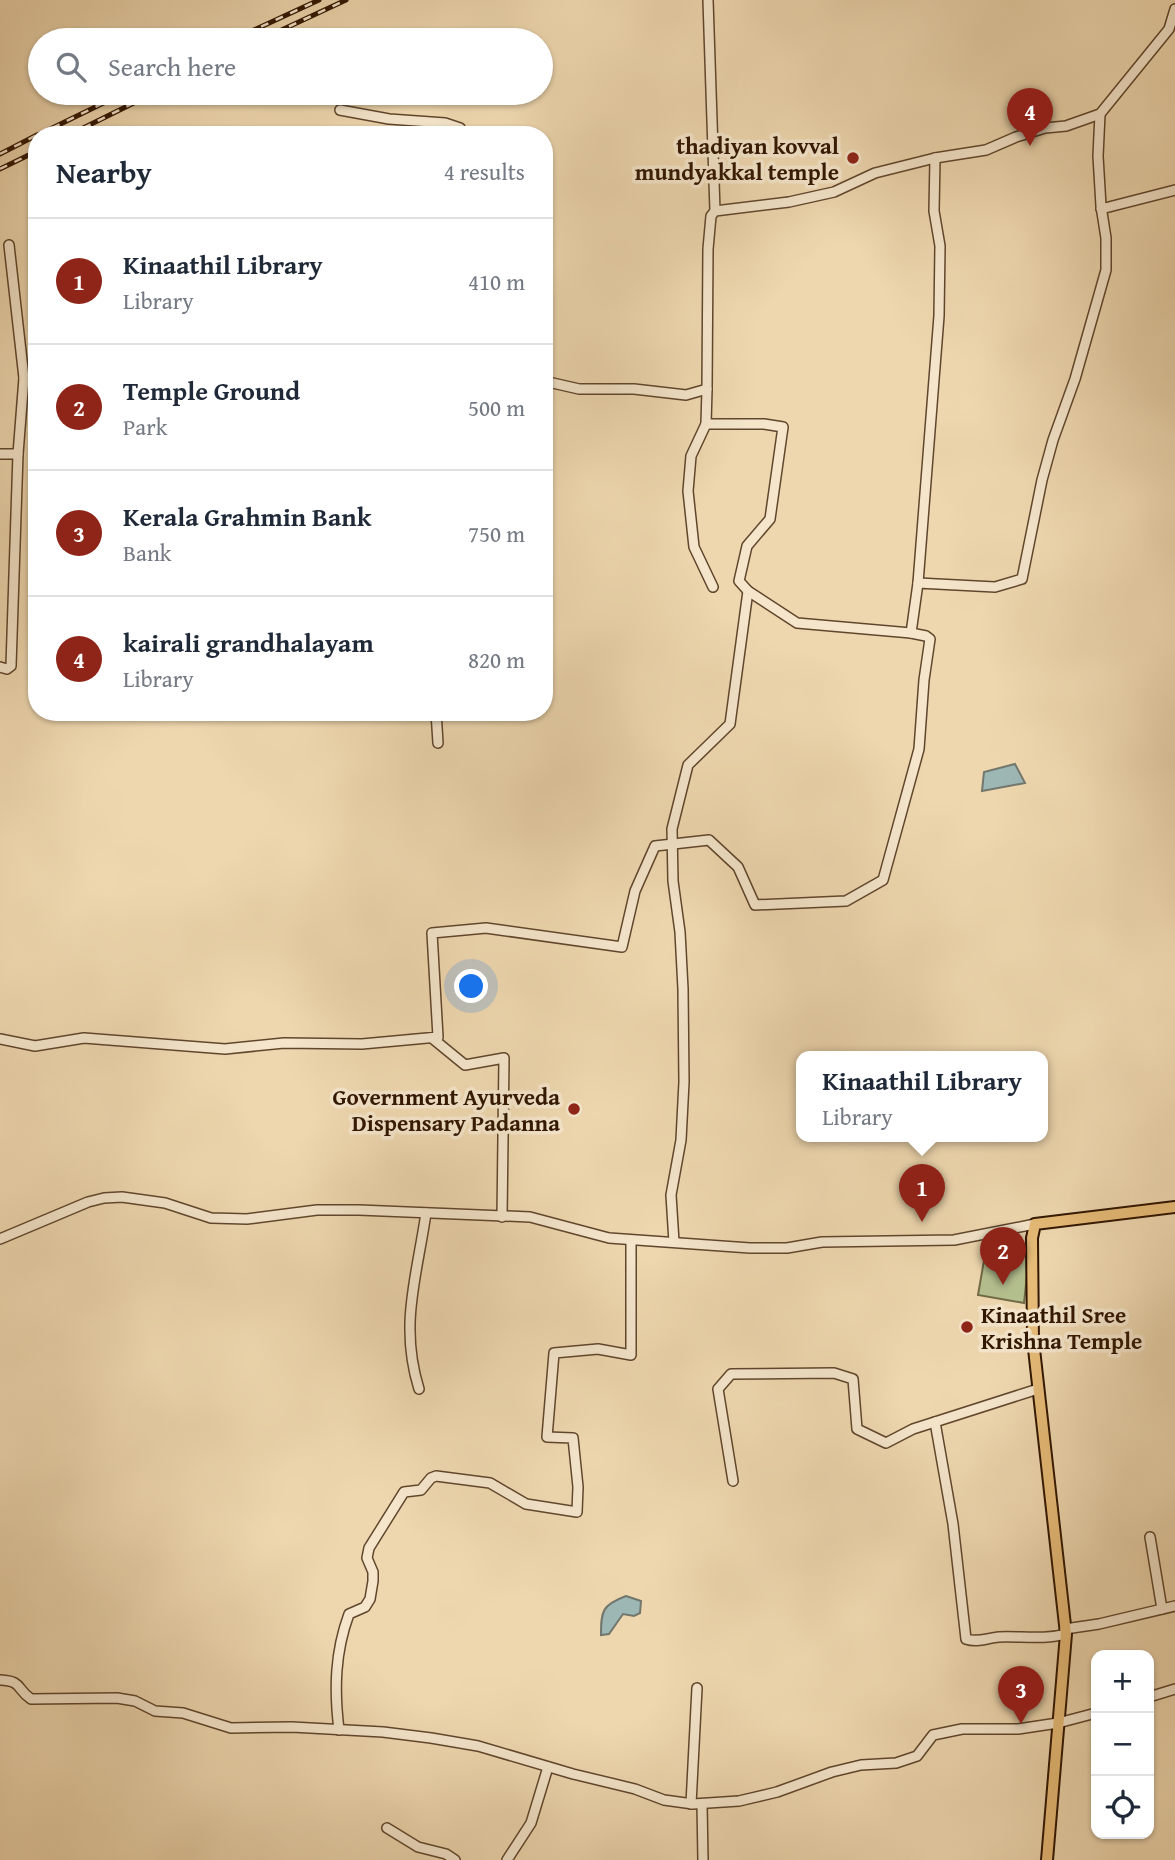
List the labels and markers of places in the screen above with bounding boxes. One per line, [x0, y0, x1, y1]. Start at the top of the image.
pin: 4 [1007, 88, 1053, 146]
place label: thadiyan kovval mundyakkal temple [635, 129, 839, 188]
marker: thadiyan kovval mundyakkal temple [845, 150, 861, 166]
place label: Government Ayurveda Dispensary Padanna [333, 1080, 560, 1139]
marker: Government Ayurveda Dispensary Padanna [566, 1101, 582, 1117]
pin: 1 [899, 1164, 945, 1222]
pin: 2 [980, 1227, 1026, 1285]
place label: Kinaathil Sree Krishna Temple [981, 1298, 1142, 1357]
marker: Kinaathil Sree Krishna Temple [959, 1319, 975, 1335]
pin: 3 [998, 1666, 1044, 1724]

